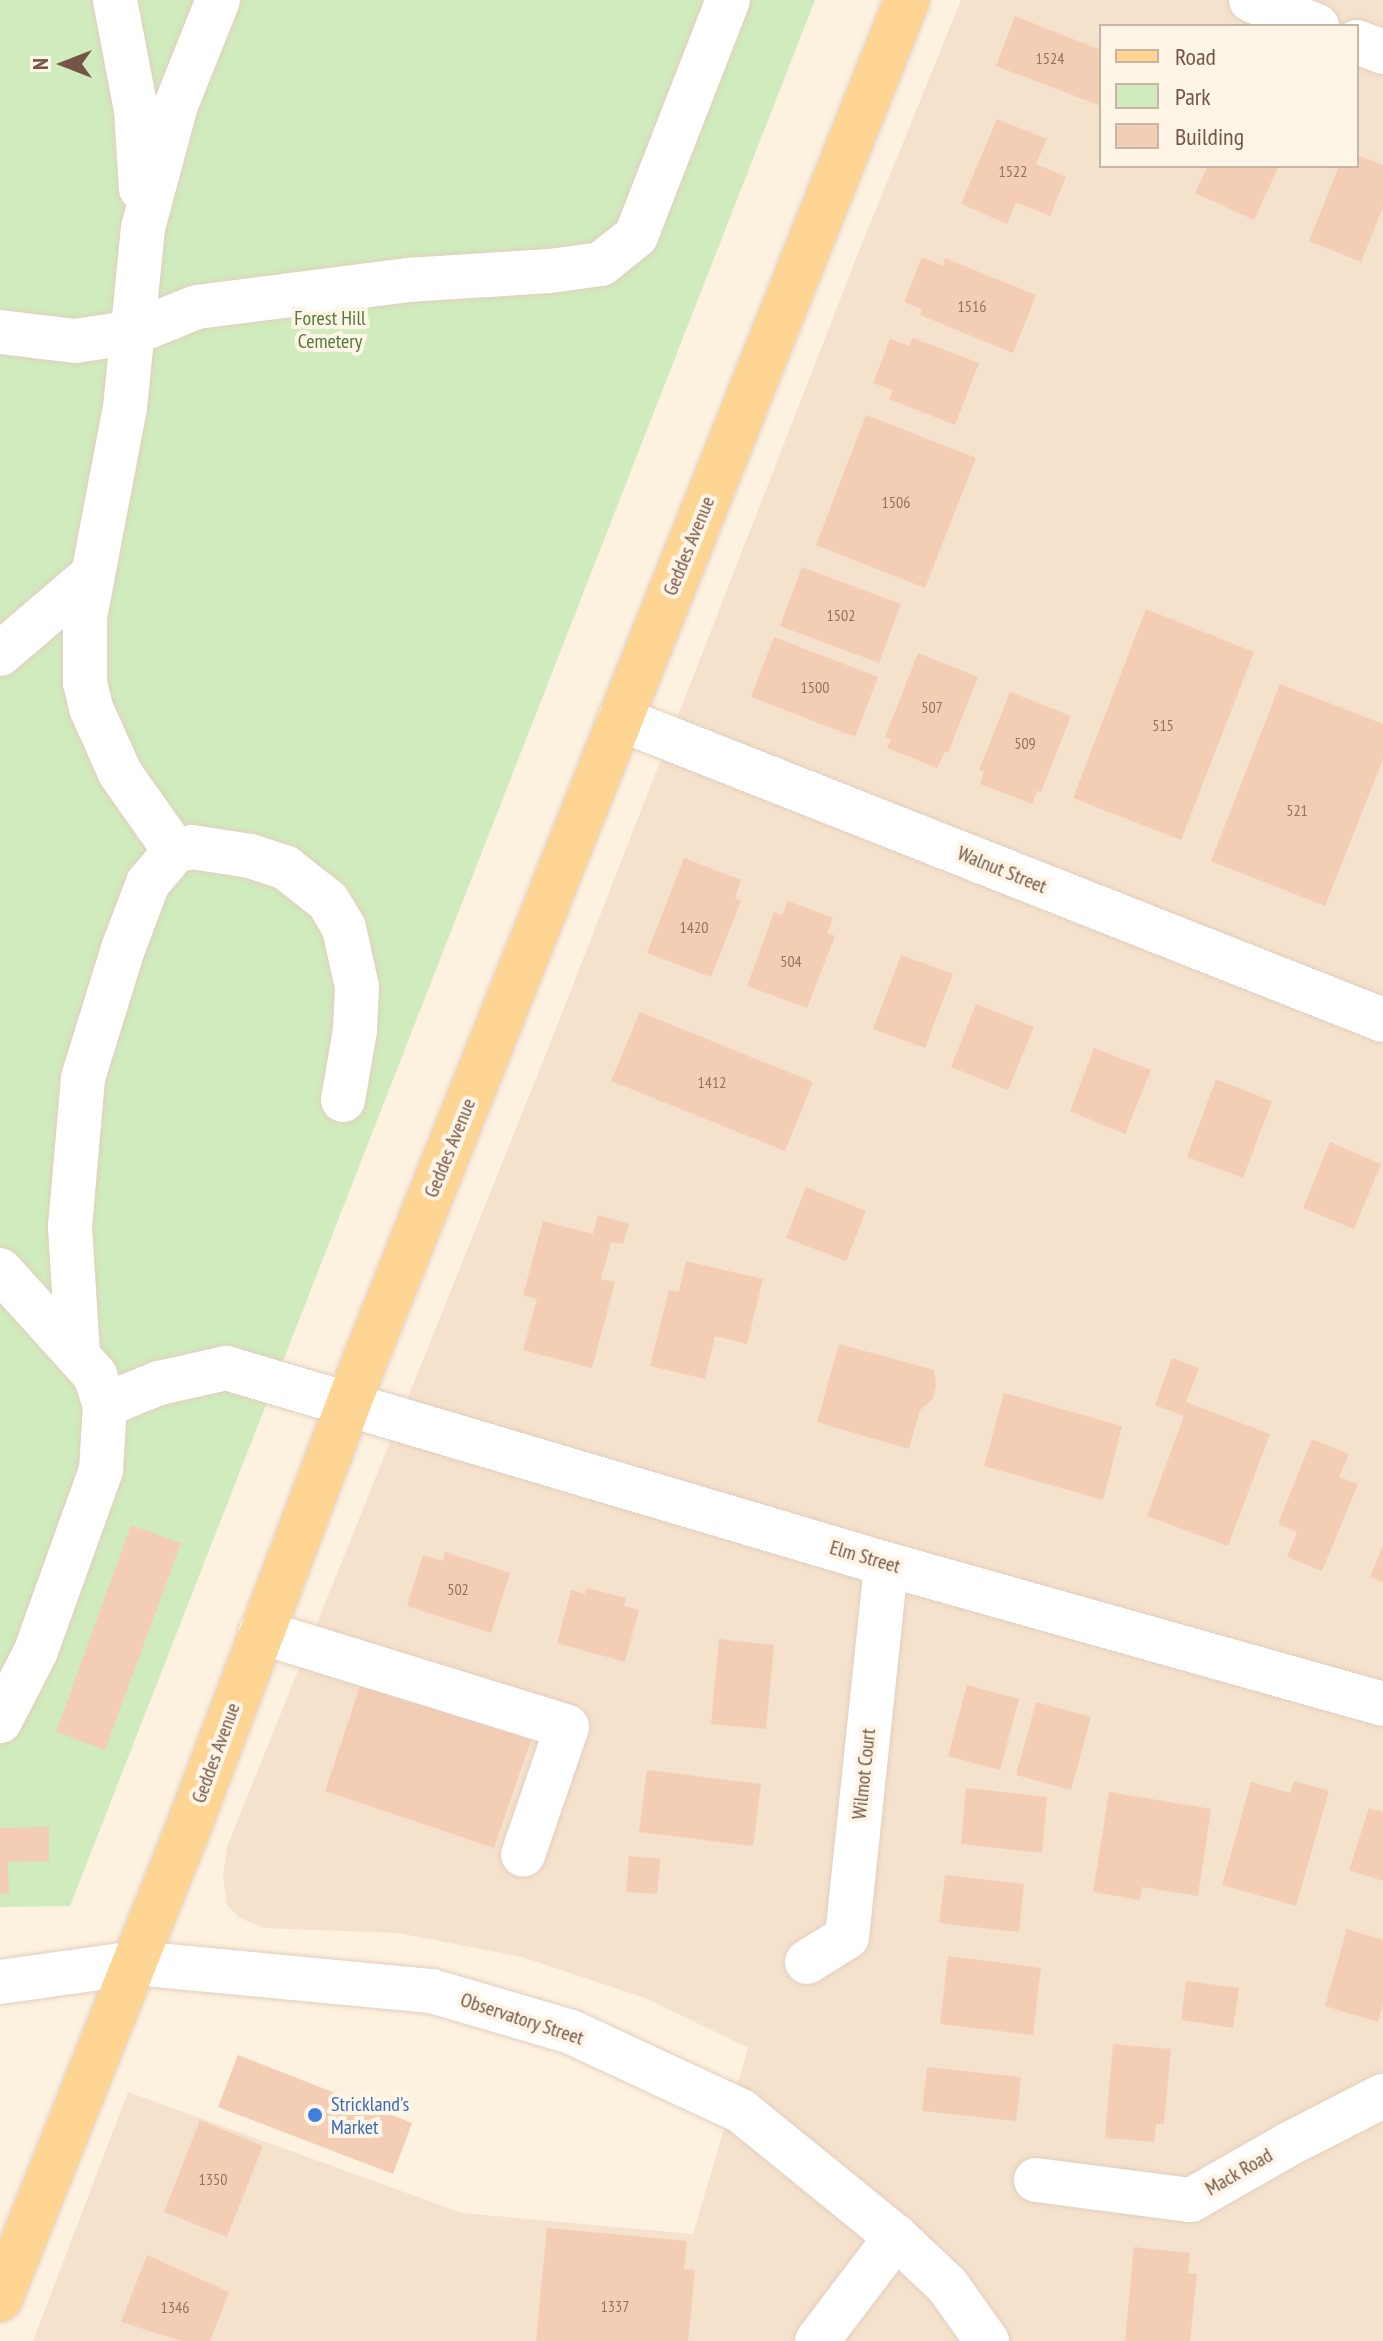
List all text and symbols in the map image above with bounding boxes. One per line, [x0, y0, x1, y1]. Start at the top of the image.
north arrow [24, 24, 104, 104]
legend [1099, 24, 1359, 168]
text: Road [1175, 41, 1216, 72]
house number: 1524 [1036, 48, 1064, 68]
text: N [26, 58, 54, 70]
text: Park [1175, 81, 1211, 112]
text: Building [1175, 121, 1244, 152]
house number: 1522 [999, 161, 1027, 181]
house number: 1516 [958, 296, 986, 316]
park label: Forest Hill Cemetery [294, 307, 366, 354]
house number: 1506 [882, 492, 910, 512]
street label: Geddes Avenue [658, 493, 720, 599]
house number: 1502 [827, 605, 855, 625]
house number: 1500 [801, 677, 829, 697]
house number: 507 [921, 697, 943, 717]
house number: 515 [1152, 715, 1174, 735]
house number: 509 [1014, 733, 1036, 753]
house number: 521 [1286, 800, 1308, 820]
street label: Walnut Street [954, 841, 1050, 899]
house number: 1420 [680, 917, 708, 937]
house number: 504 [780, 951, 802, 971]
house number: 1412 [698, 1072, 726, 1092]
street label: Geddes Avenue [419, 1095, 481, 1201]
street label: Elm Street [827, 1536, 903, 1578]
house number: 502 [447, 1579, 469, 1599]
street label: Geddes Avenue [187, 1699, 245, 1807]
street label: Wilmot Court [847, 1727, 881, 1821]
street label: Observatory Street [457, 1988, 587, 2050]
place label: Strickland's Market [331, 2092, 409, 2139]
marker: Strickland's Market [306, 2106, 324, 2124]
street label: Mack Road [1201, 2143, 1277, 2201]
house number: 1350 [199, 2169, 227, 2189]
house number: 1337 [601, 2296, 629, 2316]
house number: 1346 [161, 2297, 189, 2317]

